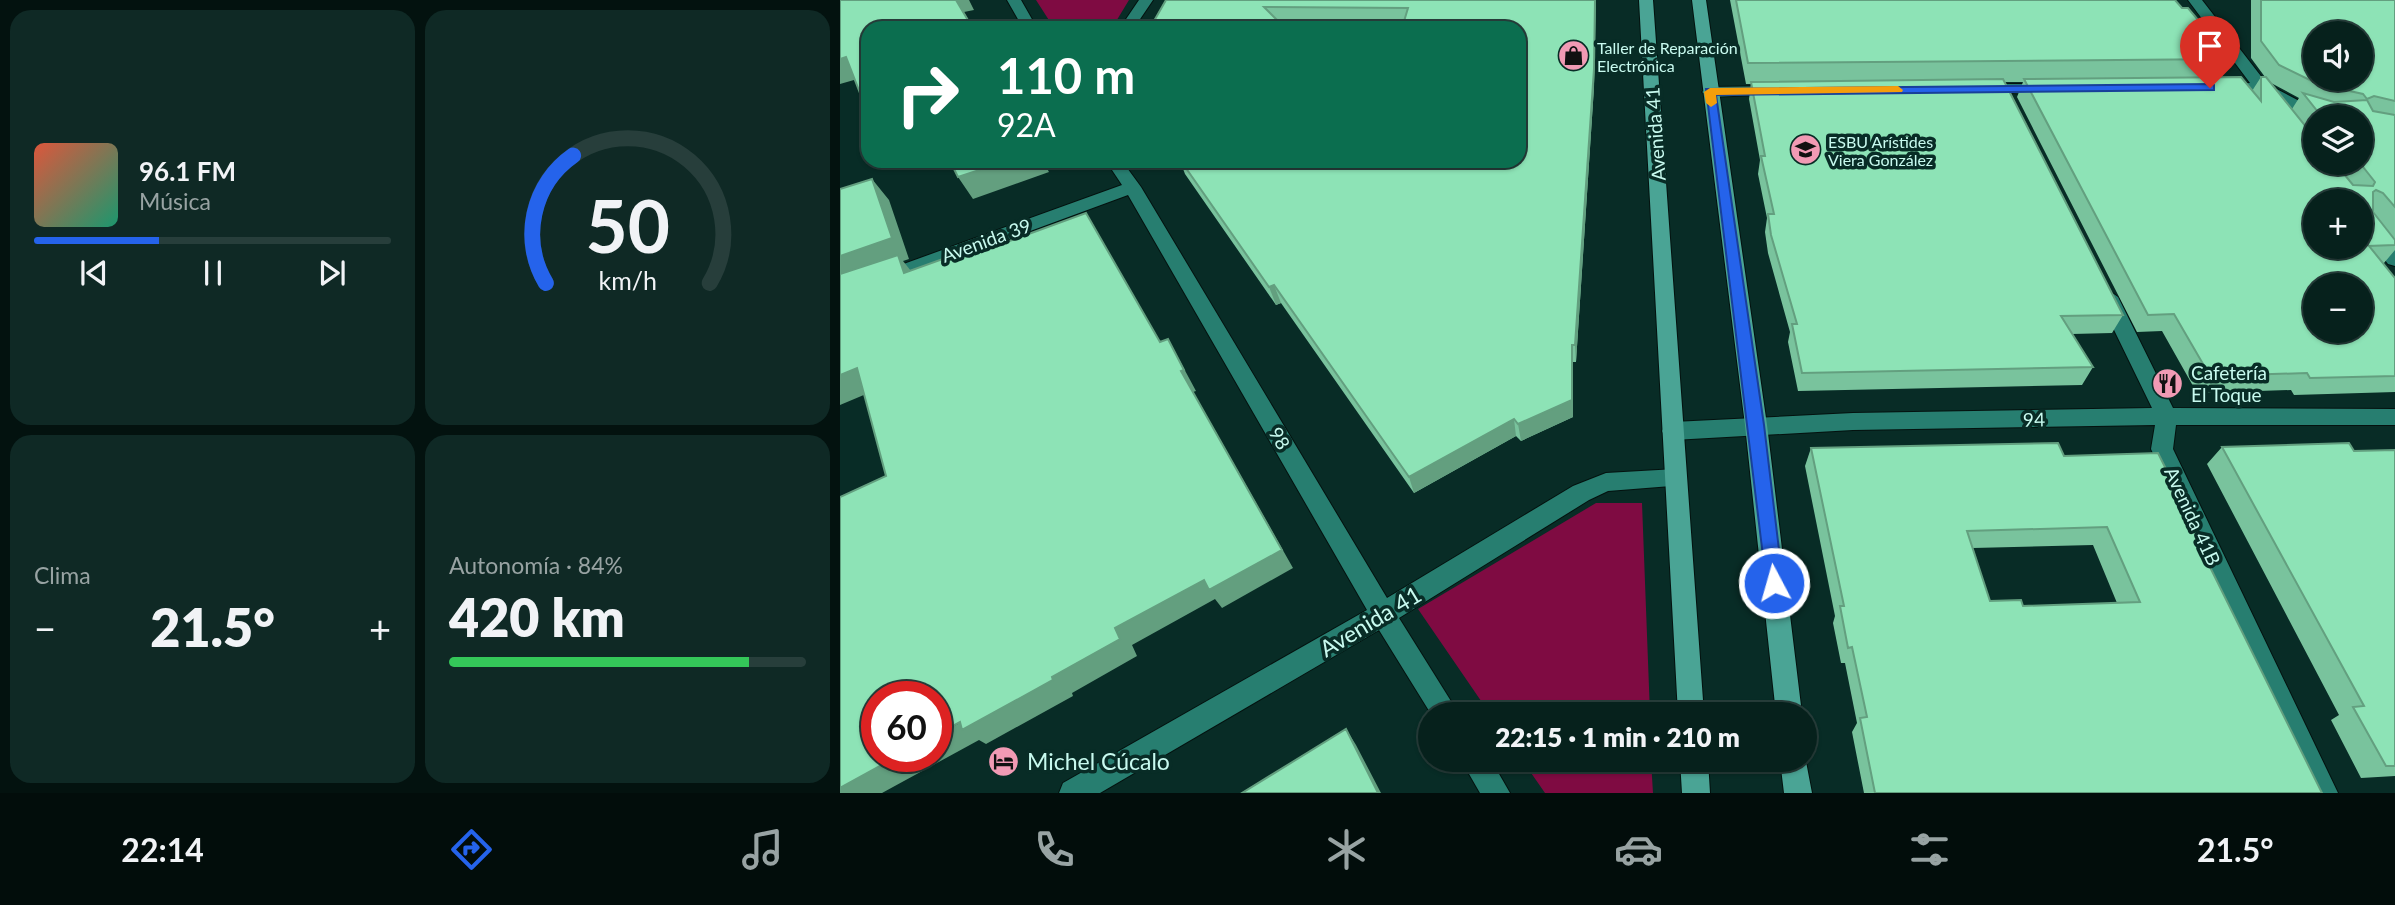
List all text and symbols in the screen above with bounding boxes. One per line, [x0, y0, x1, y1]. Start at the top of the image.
pin [2180, 16, 2240, 88]
map controls [2303, 21, 2373, 343]
button: sound [2303, 21, 2373, 91]
icon: arrive [2191, 27, 2229, 65]
place label: Taller de Reparación Electrónica [1597, 38, 1738, 75]
shop icon: Taller de Reparación Electrónica [1557, 39, 1591, 73]
text: 110 m [997, 46, 1135, 104]
icon: right [882, 49, 973, 140]
street label: Avenida 41 [1640, 86, 1670, 182]
text: 92A [997, 105, 1056, 144]
button: layers [2303, 105, 2373, 175]
place label: ESBU Arístides Viera González [1828, 132, 1933, 169]
school or university icon: ESBU Arístides Viera González [1788, 133, 1822, 167]
text: 96.1 FM [139, 155, 236, 187]
text: 50 [585, 182, 670, 270]
text: Música [139, 187, 211, 215]
button: + [2303, 189, 2373, 259]
street label: Avenida 39 [938, 213, 1034, 267]
icon: previous [75, 254, 113, 292]
icon: pause [194, 254, 232, 292]
icon: next [313, 254, 351, 292]
text: km/h [598, 265, 657, 295]
button: − [2303, 273, 2373, 343]
place label: Cafetería El Toque [2191, 361, 2267, 406]
restaurant icon: Cafetería El Toque [2151, 366, 2185, 400]
street label: 94 [2023, 407, 2045, 431]
street label: 98 [1265, 423, 1295, 453]
street label: Avenida 41B [2160, 463, 2226, 569]
position arrow [1737, 546, 1811, 620]
text: Autonomía · 84% [449, 551, 623, 579]
text: Clima [34, 561, 91, 589]
street label: Avenida 41 [1314, 580, 1426, 662]
text: 420 km [449, 586, 625, 648]
text: 21.5° [150, 596, 275, 658]
text: − [34, 605, 56, 651]
text: + [369, 605, 391, 651]
speed limit sign: 60 [861, 681, 952, 772]
text: 22:15 · 1 min · 210 m [1495, 721, 1740, 753]
hotel icon: Michel Cúcalo [987, 744, 1021, 778]
place label: Michel Cúcalo [1027, 747, 1170, 775]
icon: directions [447, 825, 496, 874]
icon: music [738, 825, 787, 874]
icon: phone [1030, 825, 1079, 874]
icon: climate [1322, 825, 1371, 874]
icon: car [1614, 825, 1663, 874]
icon: filters [1905, 825, 1954, 874]
text: 22:14 [121, 830, 204, 869]
text: 21.5° [2197, 830, 2274, 869]

